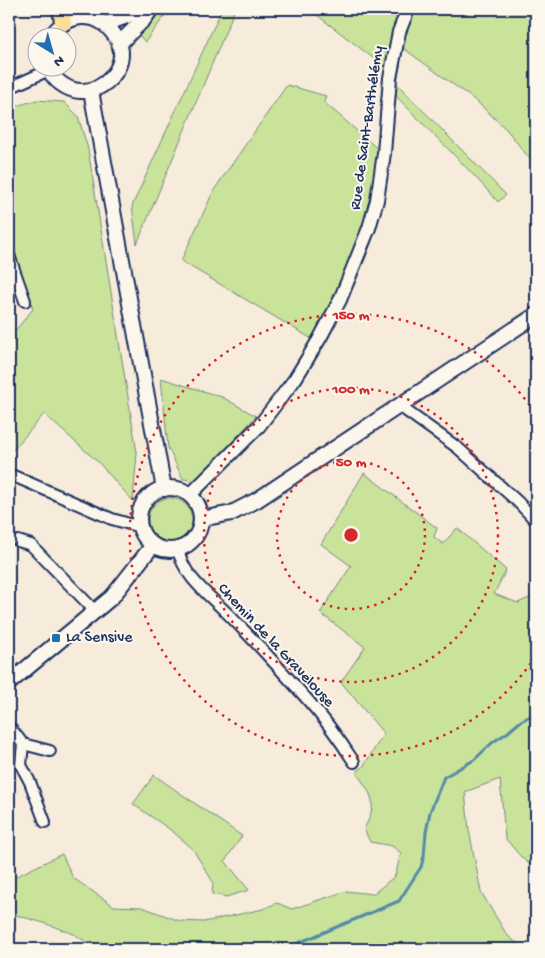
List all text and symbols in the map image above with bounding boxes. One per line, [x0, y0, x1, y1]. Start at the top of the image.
north arrow [28, 28, 78, 78]
street label: Rue de Saint-Barthélémy [347, 45, 389, 211]
text: N [50, 51, 67, 70]
text: 150 m [332, 307, 370, 325]
text: 100 m [331, 381, 370, 399]
text: 50 m [336, 454, 367, 472]
centre of rings [342, 526, 360, 544]
street label: Chemin de la Gravelouse [213, 580, 338, 713]
place label: La Sensive [66, 629, 133, 648]
marker: La Sensive [50, 632, 62, 644]

